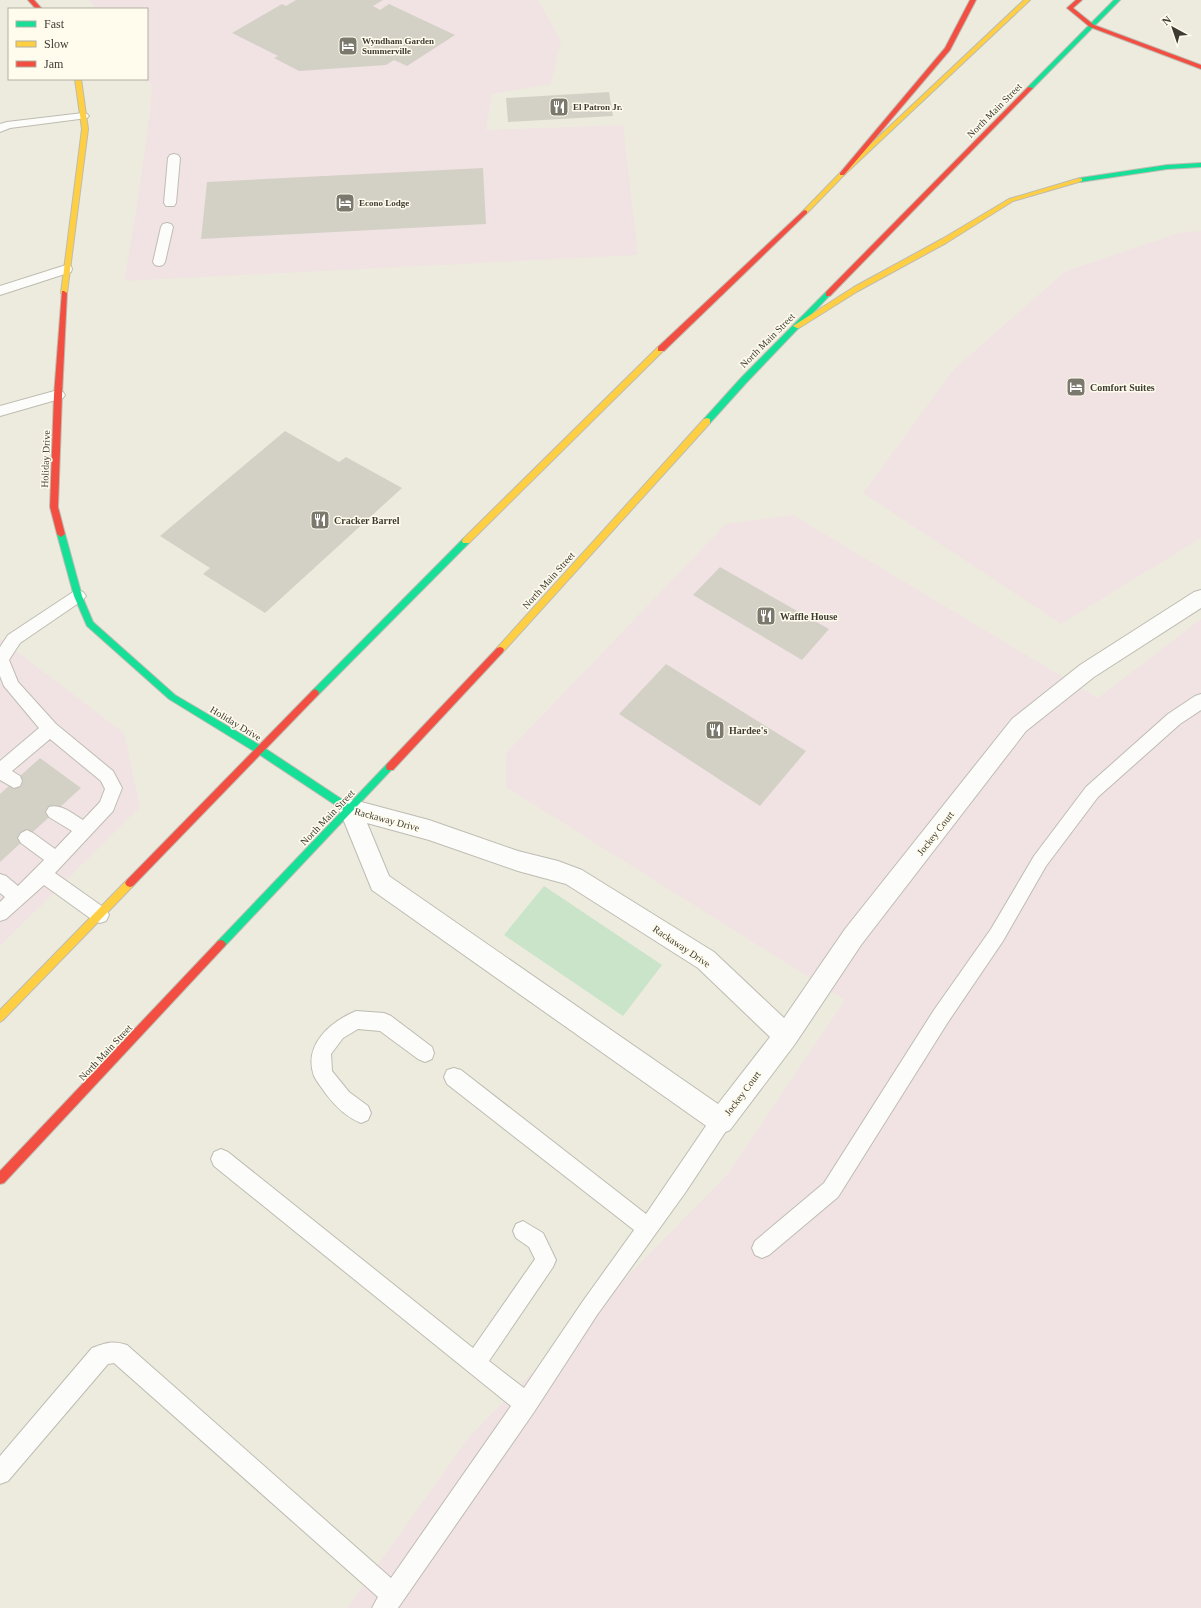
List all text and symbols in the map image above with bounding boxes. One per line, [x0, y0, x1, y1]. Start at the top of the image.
legend [8, 8, 148, 80]
north arrow [1153, 8, 1193, 48]
text: N [1160, 13, 1174, 27]
text: Fast [44, 17, 65, 31]
hotel icon: Wyndham Garden Summerville [337, 35, 359, 57]
place label: Wyndham Garden Summerville [362, 36, 434, 56]
text: Slow [44, 37, 69, 51]
text: Jam [44, 57, 64, 71]
street label: North Main Street [965, 81, 1024, 140]
restaurant icon: El Patron Jr. [548, 96, 570, 118]
place label: El Patron Jr. [573, 102, 622, 112]
hotel icon: Econo Lodge [334, 192, 356, 214]
place label: Econo Lodge [359, 198, 409, 208]
street label: North Main Street [738, 311, 797, 370]
hotel icon: Comfort Suites [1065, 376, 1087, 398]
place label: Comfort Suites [1090, 382, 1155, 393]
street label: Holiday Drive [39, 430, 52, 488]
restaurant icon: Cracker Barrel [309, 509, 331, 531]
place label: Cracker Barrel [334, 515, 400, 526]
street label: North Main Street [520, 549, 577, 611]
restaurant icon: Waffle House [755, 605, 777, 627]
place label: Waffle House [780, 611, 838, 622]
street label: Holiday Drive [208, 704, 264, 743]
restaurant icon: Hardee's [704, 719, 726, 741]
place label: Hardee's [729, 725, 767, 736]
street label: North Main Street [298, 787, 357, 847]
street label: Rackaway Drive [353, 806, 421, 834]
street label: Jockey Court [915, 809, 956, 858]
street label: Rackaway Drive [651, 923, 713, 970]
street label: North Main Street [77, 1022, 134, 1083]
street label: Jockey Court [722, 1069, 763, 1118]

